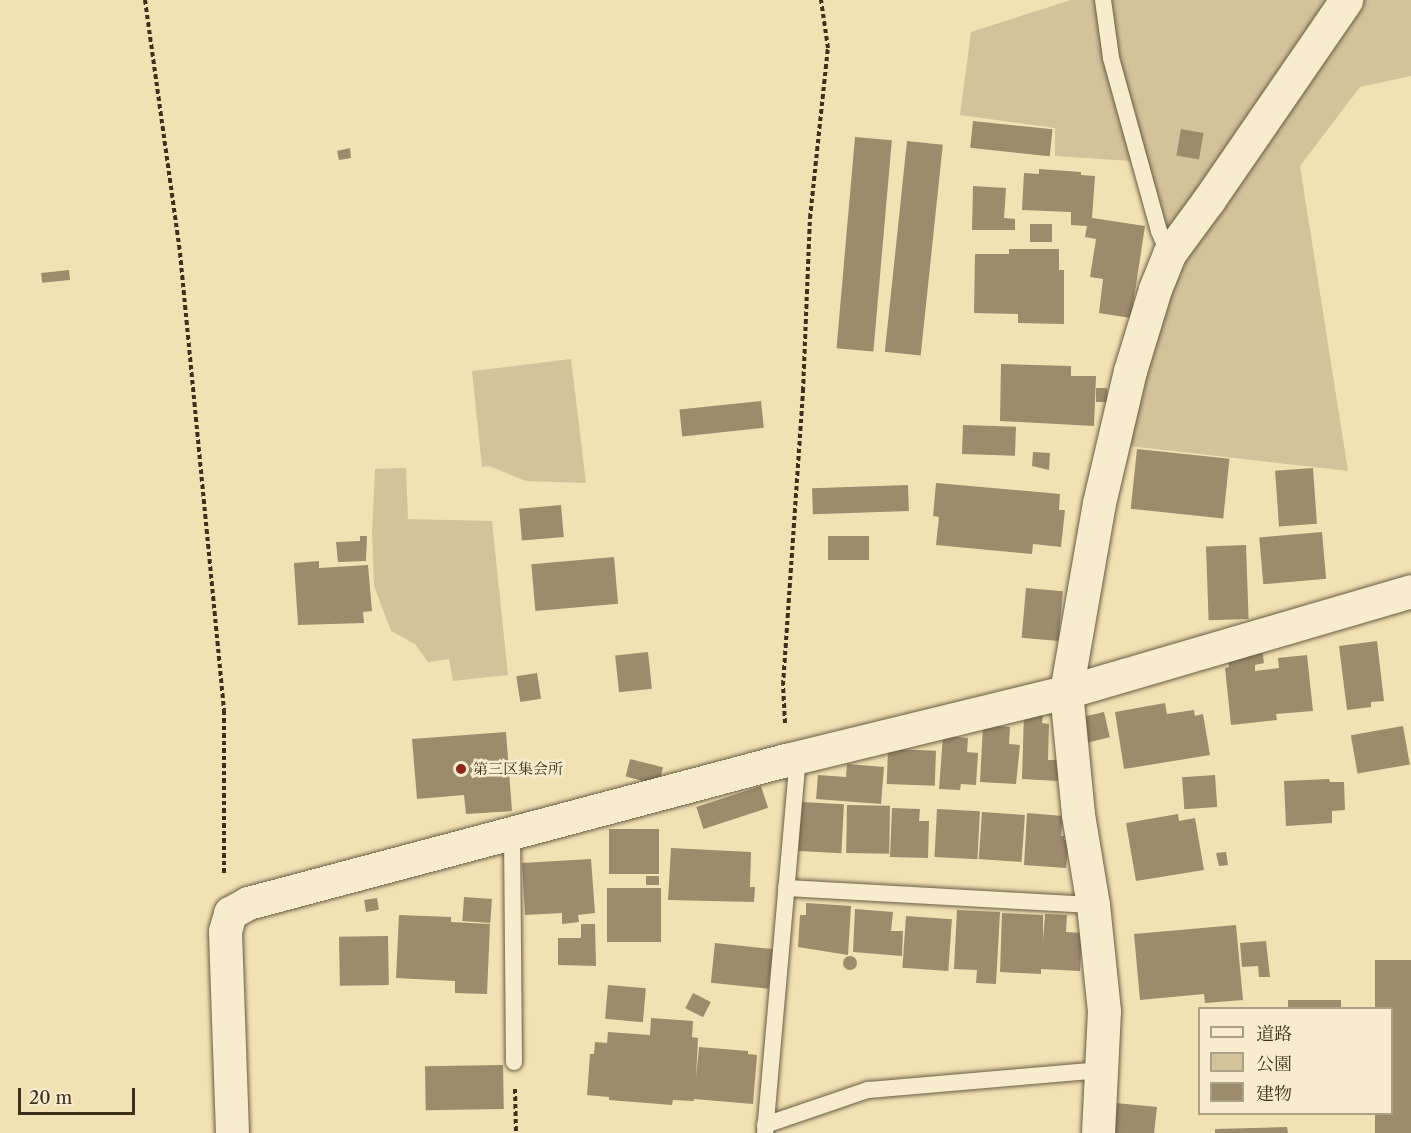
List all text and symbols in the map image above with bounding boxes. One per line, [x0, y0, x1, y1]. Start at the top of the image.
place label: 第三区集会所 [473, 760, 563, 778]
marker: 第三区集会所 [454, 762, 468, 776]
legend [1198, 1007, 1393, 1115]
text: 道路 [1256, 1023, 1292, 1045]
text: 公園 [1256, 1053, 1292, 1075]
scale bar [21, 1076, 138, 1114]
text: 建物 [1256, 1083, 1292, 1105]
text: 20 m [29, 1087, 72, 1109]

